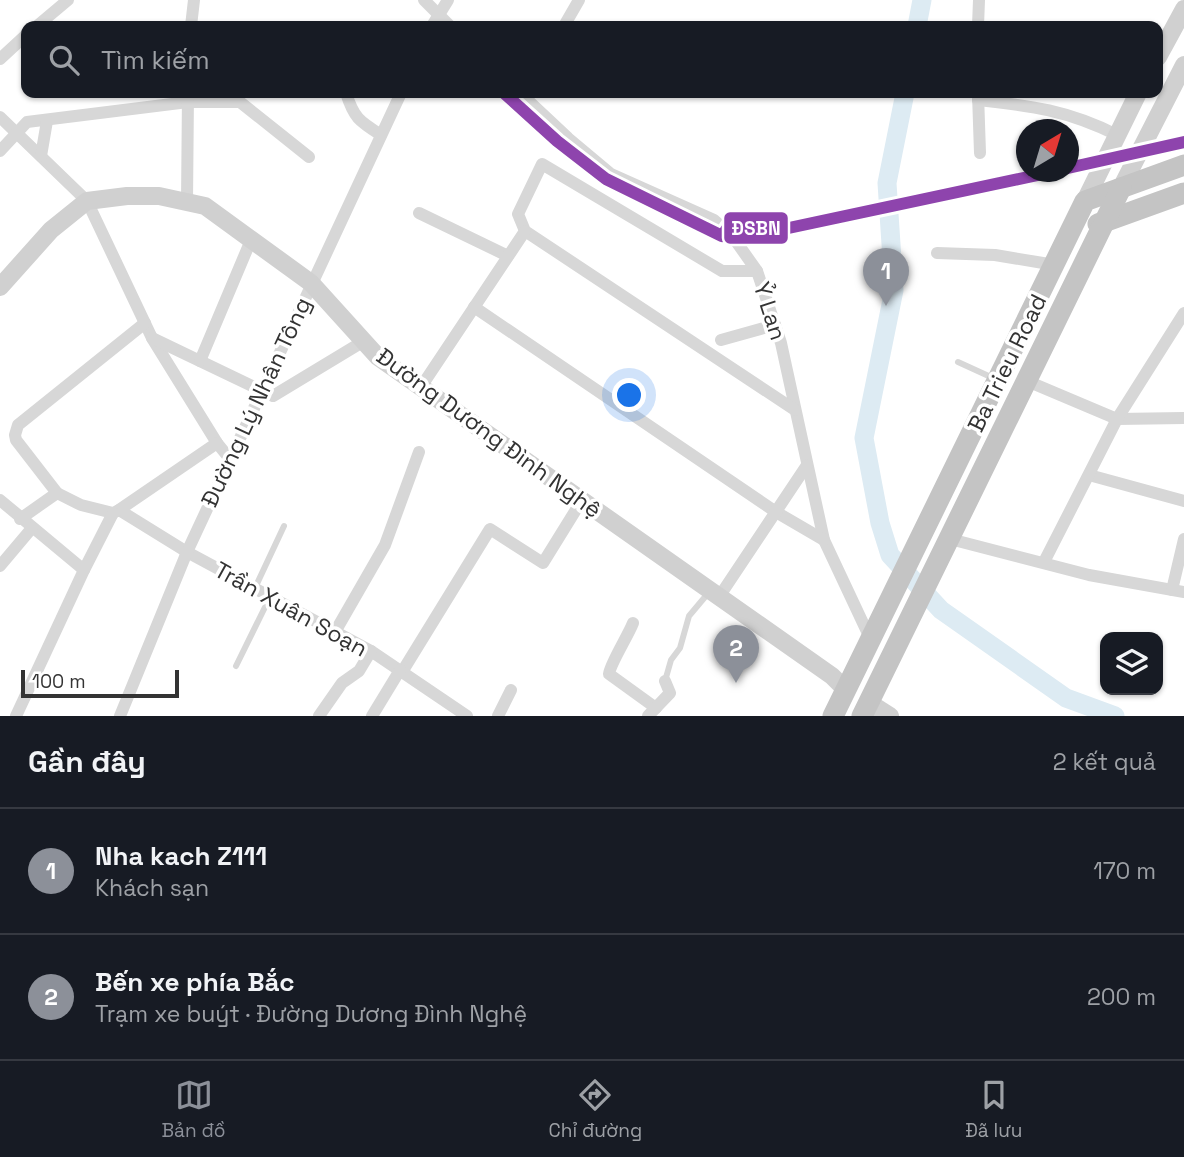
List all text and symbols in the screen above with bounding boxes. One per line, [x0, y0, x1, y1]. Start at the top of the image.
search box [21, 21, 1163, 98]
icon: search [45, 41, 83, 79]
text: Tìm kiếm [101, 43, 210, 77]
north arrow [1016, 119, 1079, 182]
line badge: ĐSBN [723, 211, 789, 245]
text: ĐSBN [731, 216, 781, 241]
pin: 1 [863, 248, 909, 306]
street label: Ỷ Lan [747, 278, 793, 344]
street label: Ba Trieu Road [961, 289, 1053, 437]
street label: Đường Lý Nhân Tông [194, 292, 318, 512]
street label: Đường Dương Đình Nghệ [371, 341, 607, 525]
your location [612, 378, 646, 412]
street label: Trần Xuân Soạn [209, 555, 373, 663]
pin: 2 [713, 625, 759, 683]
map controls [1100, 632, 1163, 695]
button: layers [1100, 632, 1163, 695]
scale bar [21, 667, 178, 699]
text: 100 m [32, 669, 86, 694]
text: Gần đây [28, 742, 146, 781]
text: 2 kết quả [1053, 747, 1156, 777]
text: Nha kach Z111 [95, 839, 267, 873]
text: 1 [46, 856, 56, 886]
text: 170 m [1093, 856, 1156, 886]
text: Khách sạn [95, 873, 209, 903]
text: Bến xe phía Bắc [95, 965, 294, 999]
text: 2 [44, 982, 58, 1012]
text: 200 m [1087, 982, 1156, 1012]
text: Trạm xe buýt · Đường Dương Đình Nghệ [95, 999, 527, 1029]
tab: Bản đồ [162, 1076, 226, 1143]
tab: Chỉ đường [549, 1076, 642, 1143]
tab: Đã lưu [965, 1076, 1022, 1143]

